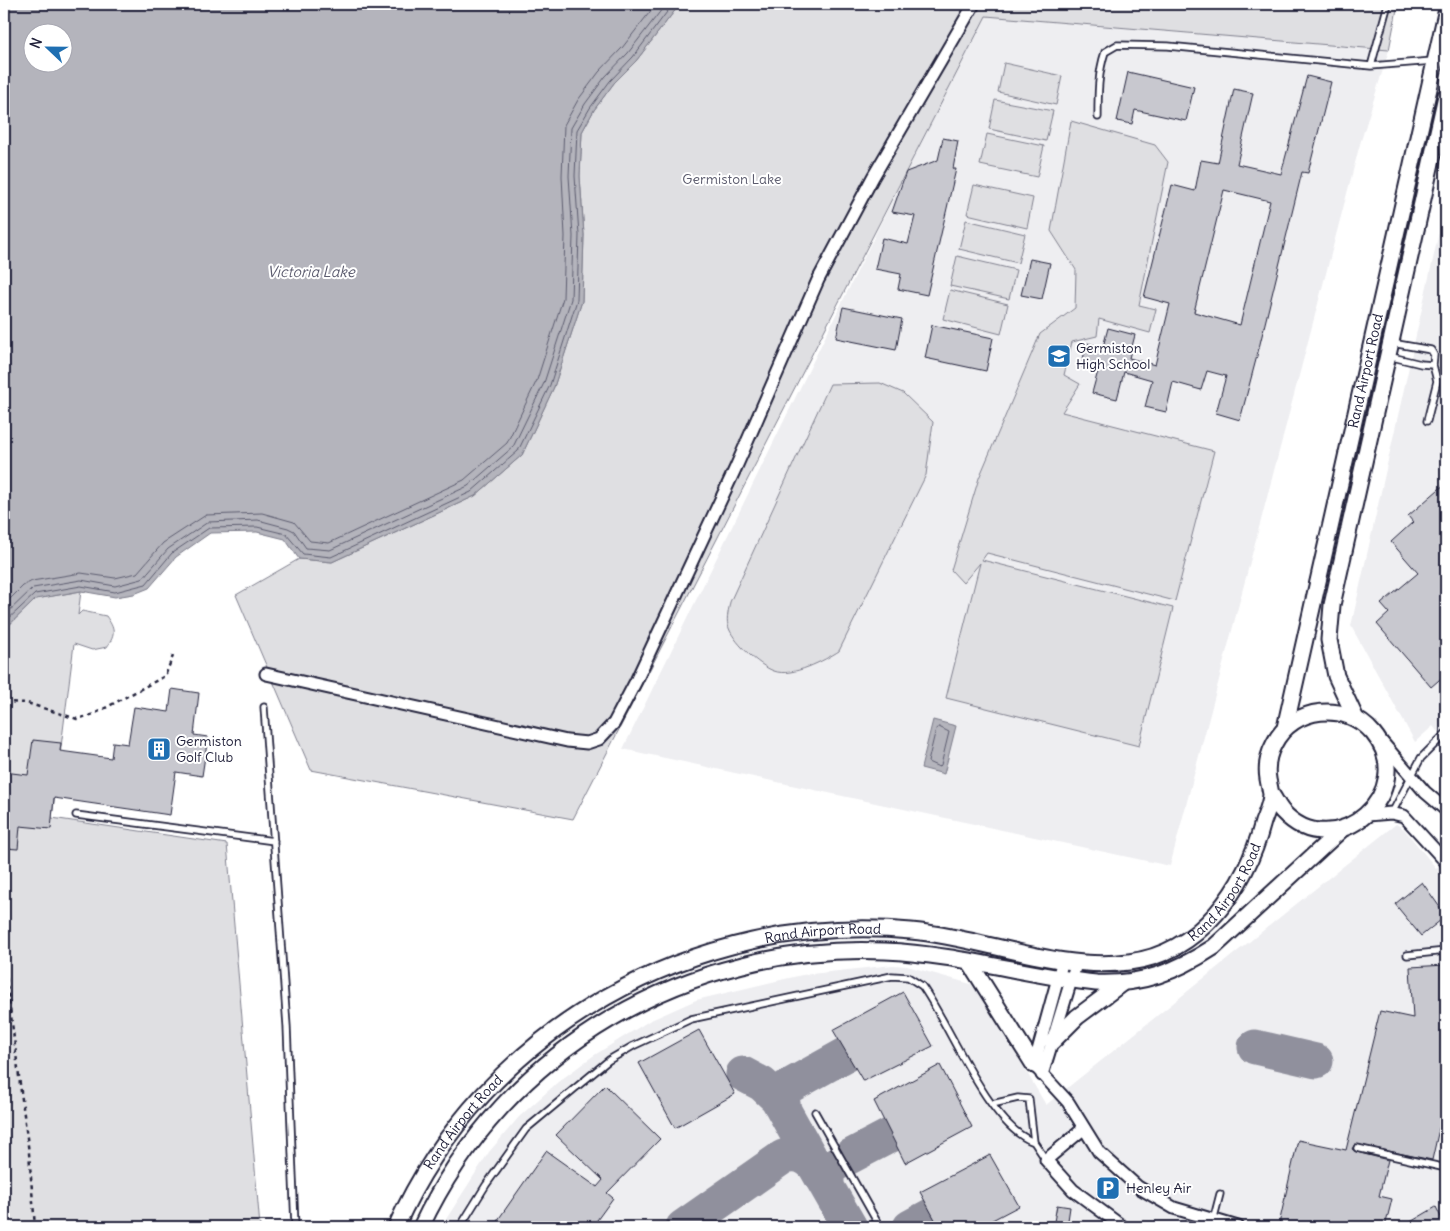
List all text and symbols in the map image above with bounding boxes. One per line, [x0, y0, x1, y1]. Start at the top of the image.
north arrow [22, 22, 72, 72]
text: N [26, 35, 46, 51]
park label: Germiston Lake [682, 170, 782, 188]
water label: Victoria Lake [267, 262, 356, 281]
street label: Rand Airport Road [1344, 312, 1387, 430]
place label: Germiston High School [1076, 339, 1150, 373]
school or university icon: Germiston High School [1046, 343, 1072, 369]
place label: Germiston Golf Club [176, 732, 242, 766]
building icon: Germiston Golf Club [146, 736, 172, 762]
street label: Rand Airport Road [1184, 841, 1265, 945]
street label: Rand Airport Road [763, 920, 881, 947]
street label: Rand Airport Road [420, 1071, 506, 1173]
parking icon: Henley Air [1095, 1175, 1121, 1201]
place label: Henley Air [1126, 1179, 1192, 1197]

